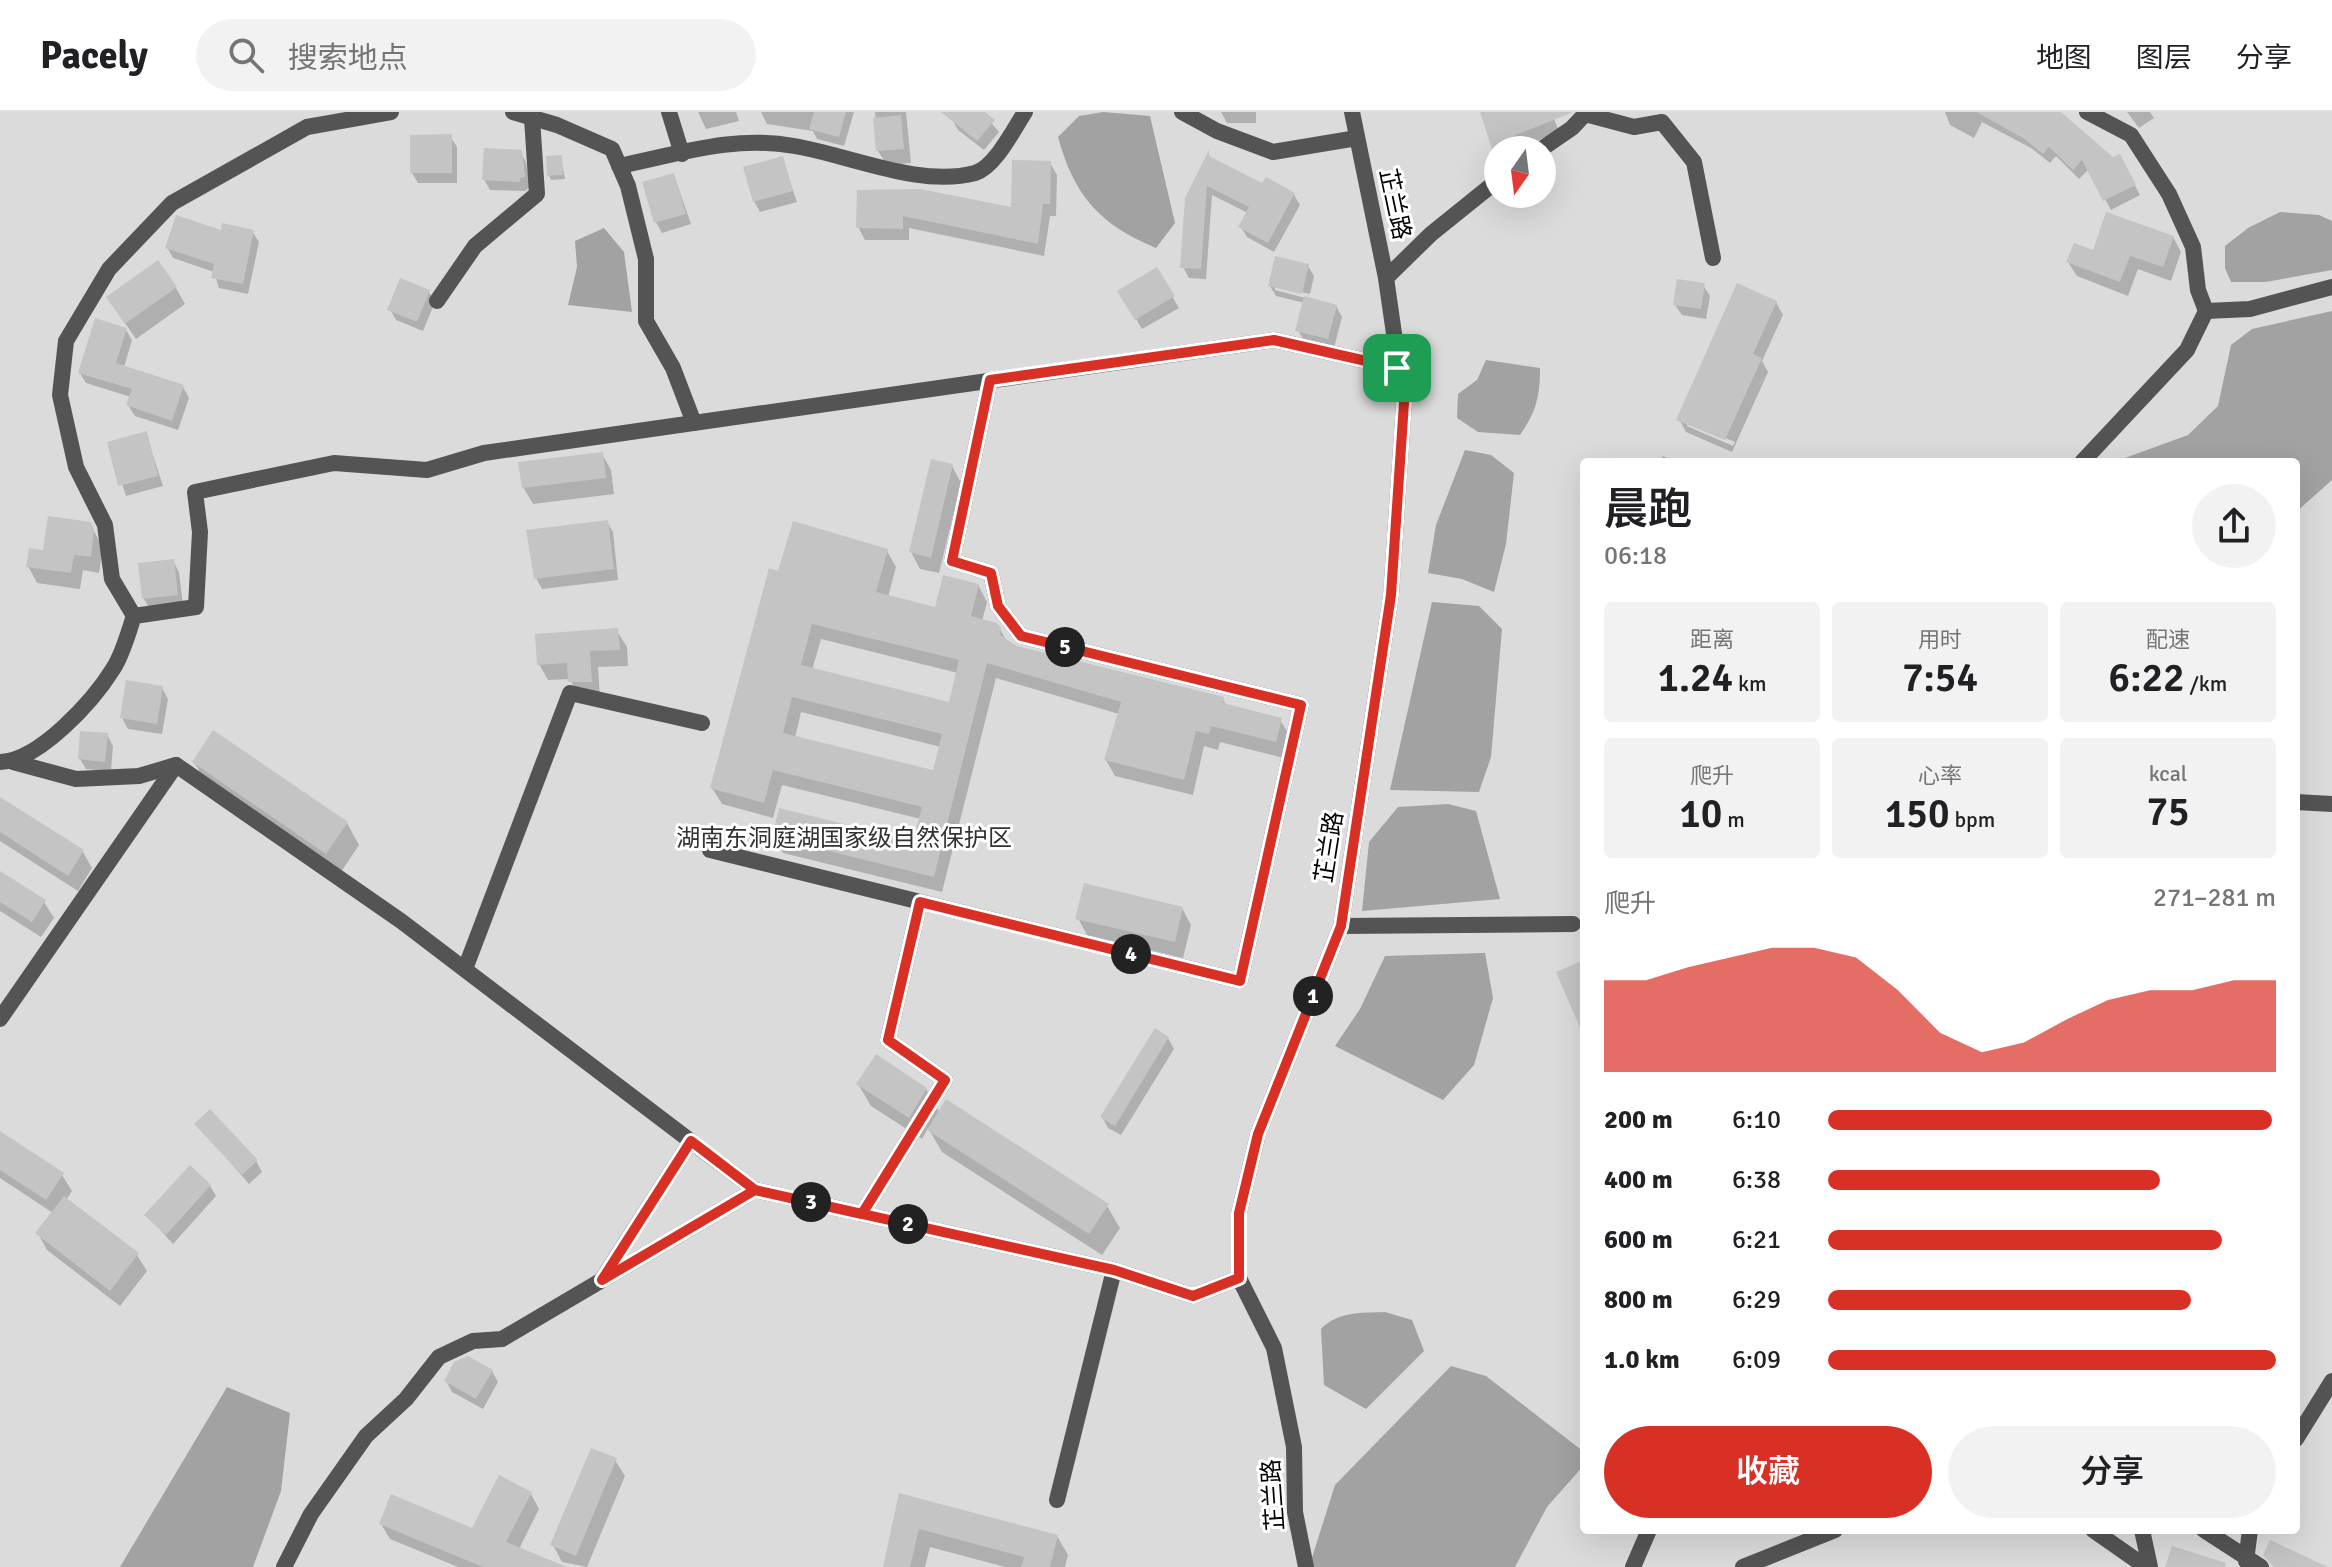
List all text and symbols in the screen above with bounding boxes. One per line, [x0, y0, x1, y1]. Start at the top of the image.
search box [196, 19, 756, 91]
text: Pacely [40, 32, 148, 79]
icon: search [224, 33, 268, 77]
text: 搜索地点 [288, 40, 408, 77]
text: 地图 [2036, 41, 2092, 75]
text: 图层 [2136, 41, 2192, 75]
text: 分享 [2236, 41, 2292, 75]
north arrow [1484, 136, 1556, 208]
map controls [1484, 136, 1556, 208]
street label: 芷兰路 [1373, 166, 1417, 242]
pin [1363, 334, 1431, 402]
icon: arrive [1375, 346, 1419, 390]
text: 晨跑 [1604, 483, 1692, 537]
button: share [2192, 484, 2276, 568]
text: 06:18 [1604, 540, 1667, 572]
text: 距离 [1690, 626, 1734, 653]
text: 用时 [1918, 626, 1962, 653]
text: 配速 [2146, 626, 2190, 653]
pin: 5 [1045, 627, 1085, 667]
text: 5 [1059, 633, 1071, 660]
text: 1.24 [1657, 653, 1733, 703]
text: 7:54 [1902, 653, 1978, 703]
text: 6:22 [2109, 653, 2185, 703]
text: km [1733, 670, 1767, 697]
text: /km [2185, 670, 2227, 697]
text: kcal [2149, 760, 2187, 787]
text: 爬升 [1690, 762, 1734, 789]
text: 心率 [1918, 762, 1962, 789]
text: 75 [2146, 787, 2190, 837]
text: 10 [1679, 789, 1722, 839]
text: 150 [1885, 789, 1950, 839]
text: m [1722, 806, 1745, 833]
text: bpm [1950, 806, 1995, 833]
street label: 芷兰路 [1309, 809, 1349, 885]
park label: 湖南东洞庭湖国家级自然保护区 [676, 823, 1012, 853]
text: 271–281 m [2153, 882, 2276, 914]
text: 爬升 [1604, 888, 1656, 920]
pin: 4 [1111, 934, 1151, 974]
text: 4 [1125, 940, 1137, 967]
pin: 1 [1293, 976, 1333, 1016]
text: 1 [1307, 982, 1319, 1009]
text: 200 m [1604, 1104, 1673, 1136]
text: 6:10 [1732, 1104, 1781, 1136]
text: 400 m [1604, 1164, 1673, 1196]
text: 6:38 [1732, 1164, 1781, 1196]
pin: 3 [791, 1182, 831, 1222]
text: 3 [805, 1188, 817, 1215]
pin: 2 [888, 1204, 928, 1244]
text: 2 [902, 1210, 914, 1237]
text: 600 m [1604, 1224, 1673, 1256]
text: 6:21 [1732, 1224, 1781, 1256]
text: 800 m [1604, 1284, 1673, 1316]
text: 6:29 [1732, 1284, 1781, 1316]
text: 1.0 km [1604, 1344, 1680, 1376]
text: 6:09 [1732, 1344, 1781, 1376]
button: 收藏 [1604, 1426, 1932, 1518]
button: 分享 [1948, 1426, 2276, 1518]
street label: 芷兰路 [1256, 1458, 1290, 1532]

